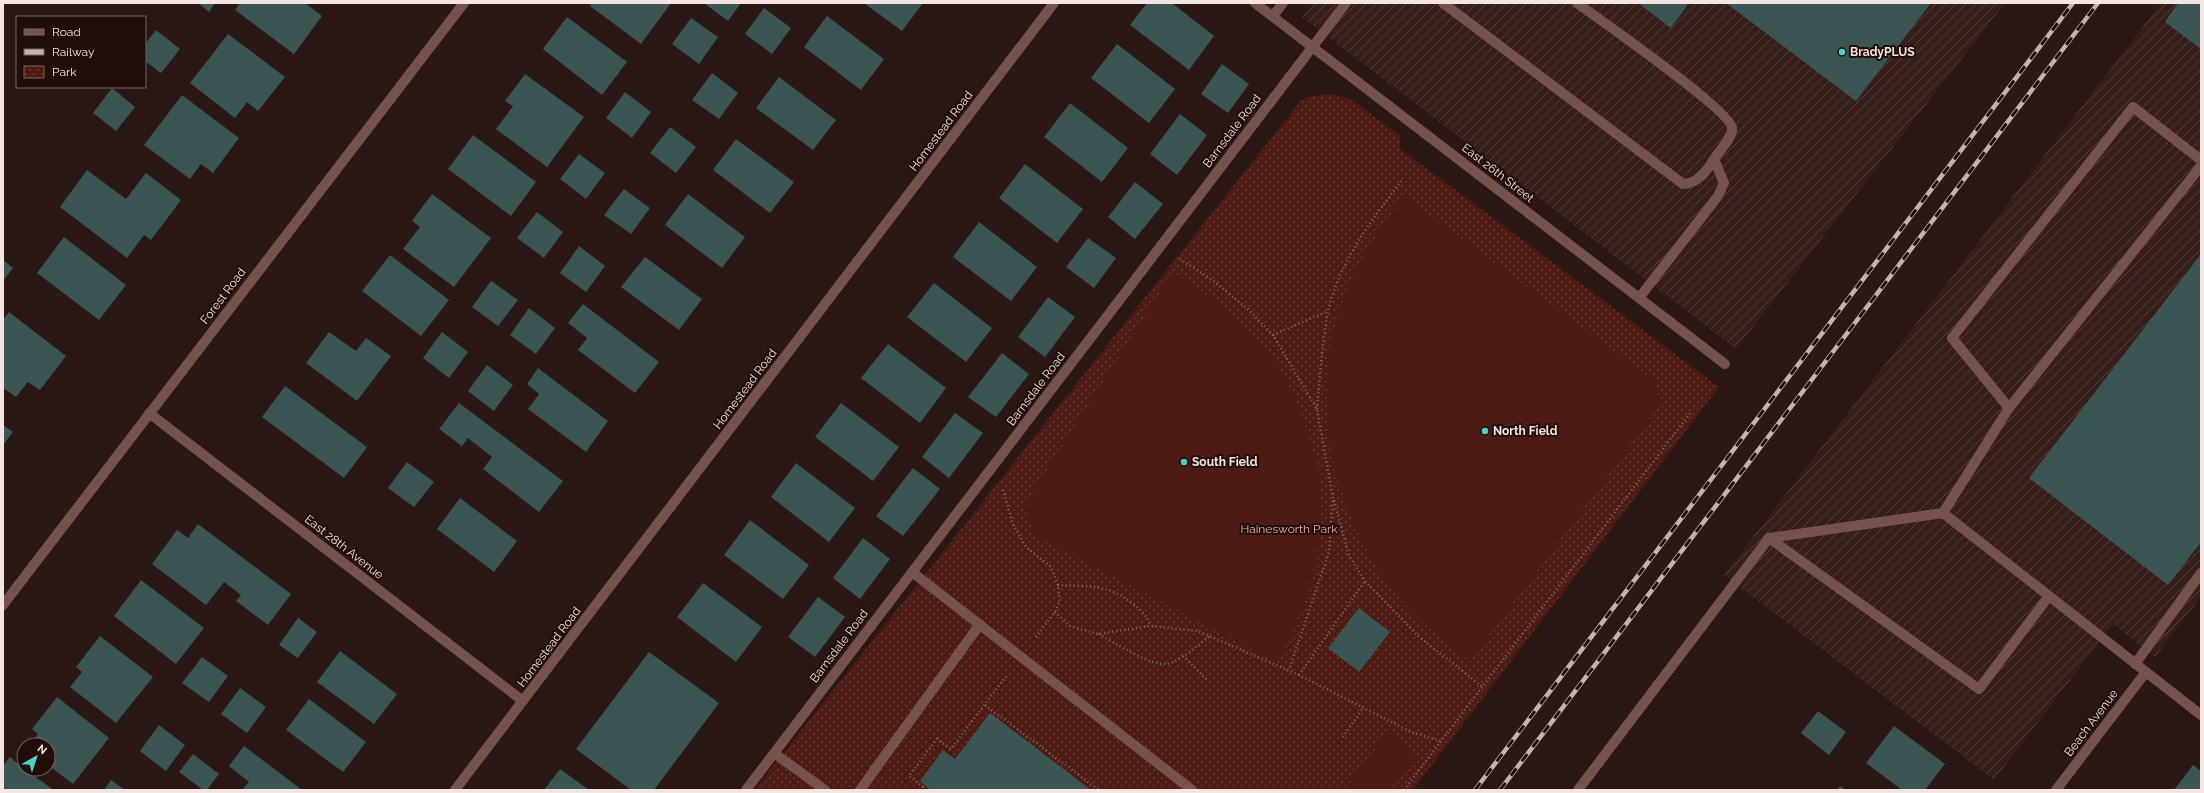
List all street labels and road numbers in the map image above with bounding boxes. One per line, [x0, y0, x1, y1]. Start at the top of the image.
street label: Homestead Road [906, 88, 976, 174]
street label: Barnsdale Road [1200, 92, 1264, 170]
street label: East 26th Street [1459, 141, 1537, 205]
street label: Forest Road [197, 265, 249, 327]
street label: Homestead Road [710, 346, 780, 432]
street label: Barnsdale Road [1004, 350, 1068, 428]
street label: East 28th Avenue [302, 512, 386, 582]
street label: Homestead Road [514, 604, 584, 690]
street label: Barnsdale Road [807, 607, 871, 685]
street label: Beach Avenue [2061, 687, 2121, 759]

